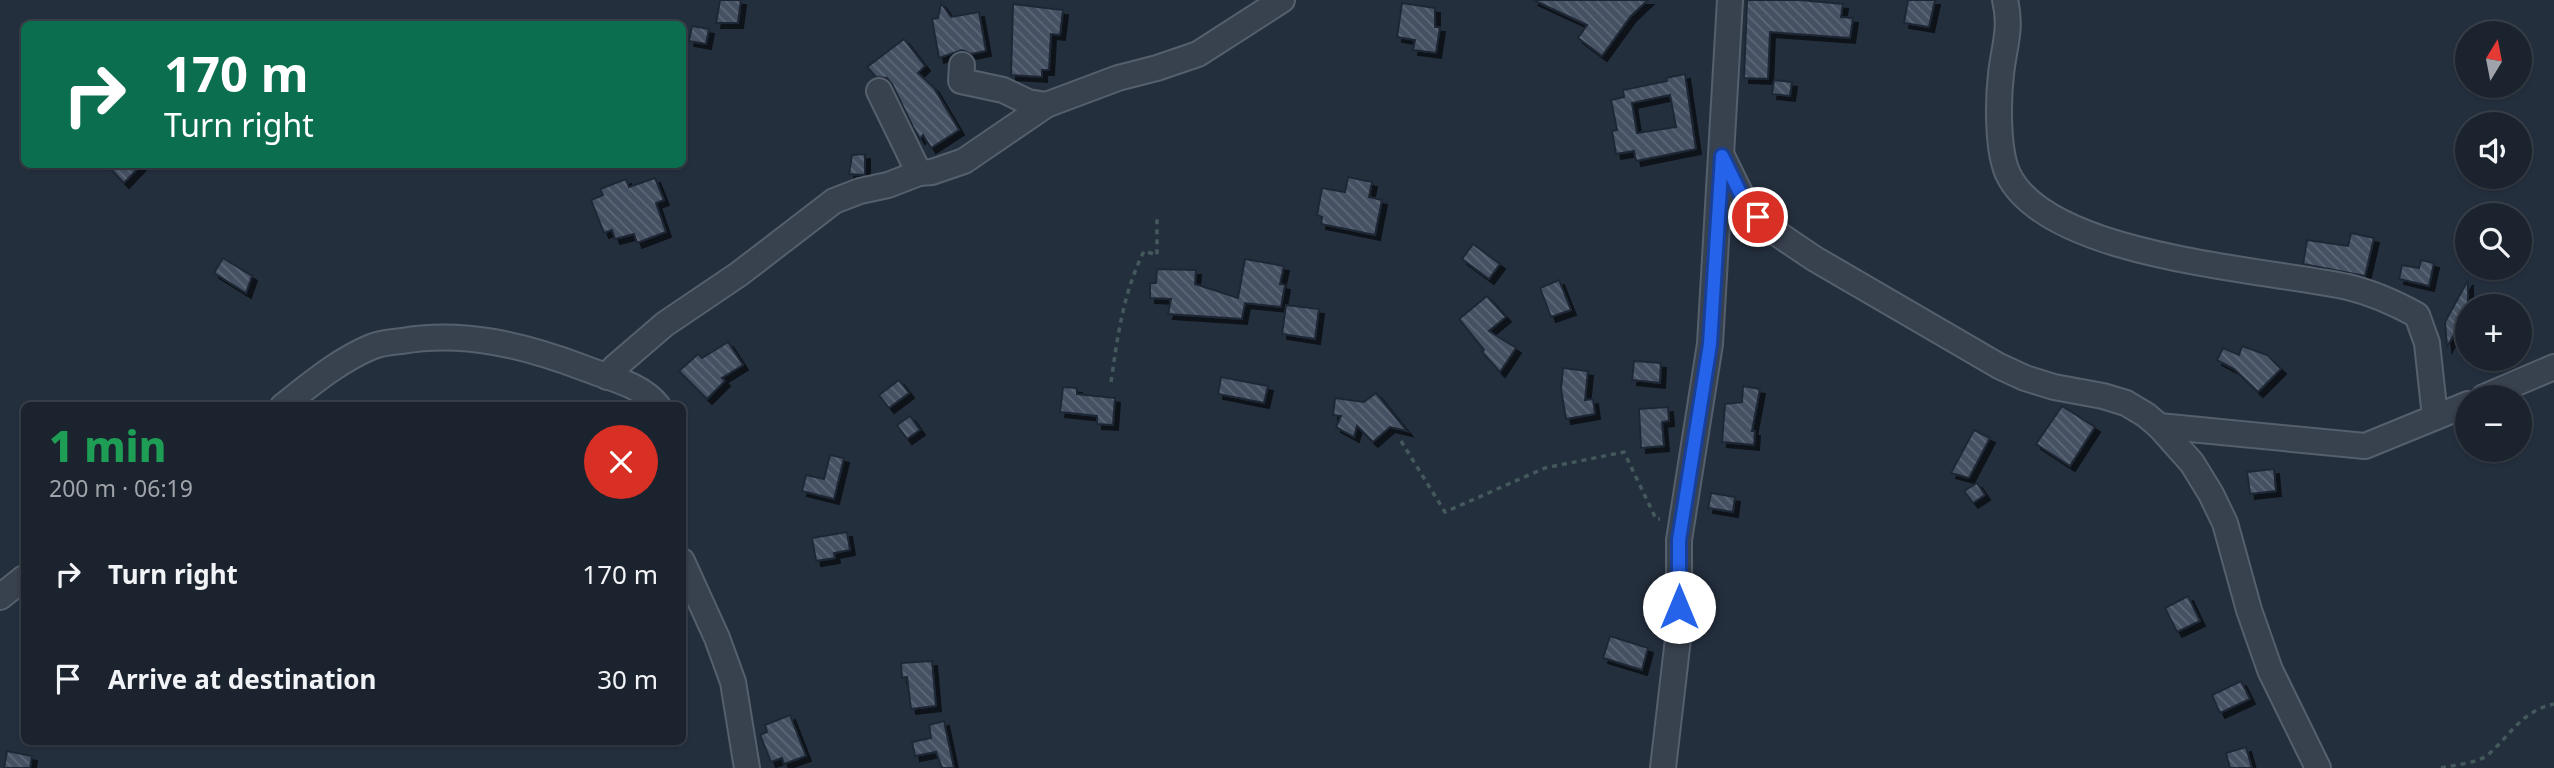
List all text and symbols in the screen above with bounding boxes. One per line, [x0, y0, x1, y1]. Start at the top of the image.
north arrow [2455, 21, 2532, 98]
map controls [2455, 21, 2532, 462]
text: 170 m [164, 40, 309, 106]
icon: right [49, 49, 140, 140]
text: Turn right [164, 103, 314, 146]
button: sound [2455, 112, 2532, 189]
pin [1728, 187, 1788, 247]
icon: arrive [1739, 198, 1777, 236]
button: search [2455, 203, 2532, 280]
button: + [2455, 294, 2532, 371]
button: − [2455, 385, 2532, 462]
text: 1 min [49, 417, 166, 474]
button: close [584, 425, 658, 499]
text: 200 m · 06:19 [49, 472, 193, 504]
icon: right [49, 555, 87, 593]
text: Turn right [108, 556, 238, 592]
text: 170 m [582, 556, 658, 592]
position arrow [1642, 570, 1716, 644]
icon: arrive [49, 660, 87, 698]
text: Arrive at destination [108, 661, 377, 697]
text: 30 m [597, 661, 658, 697]

